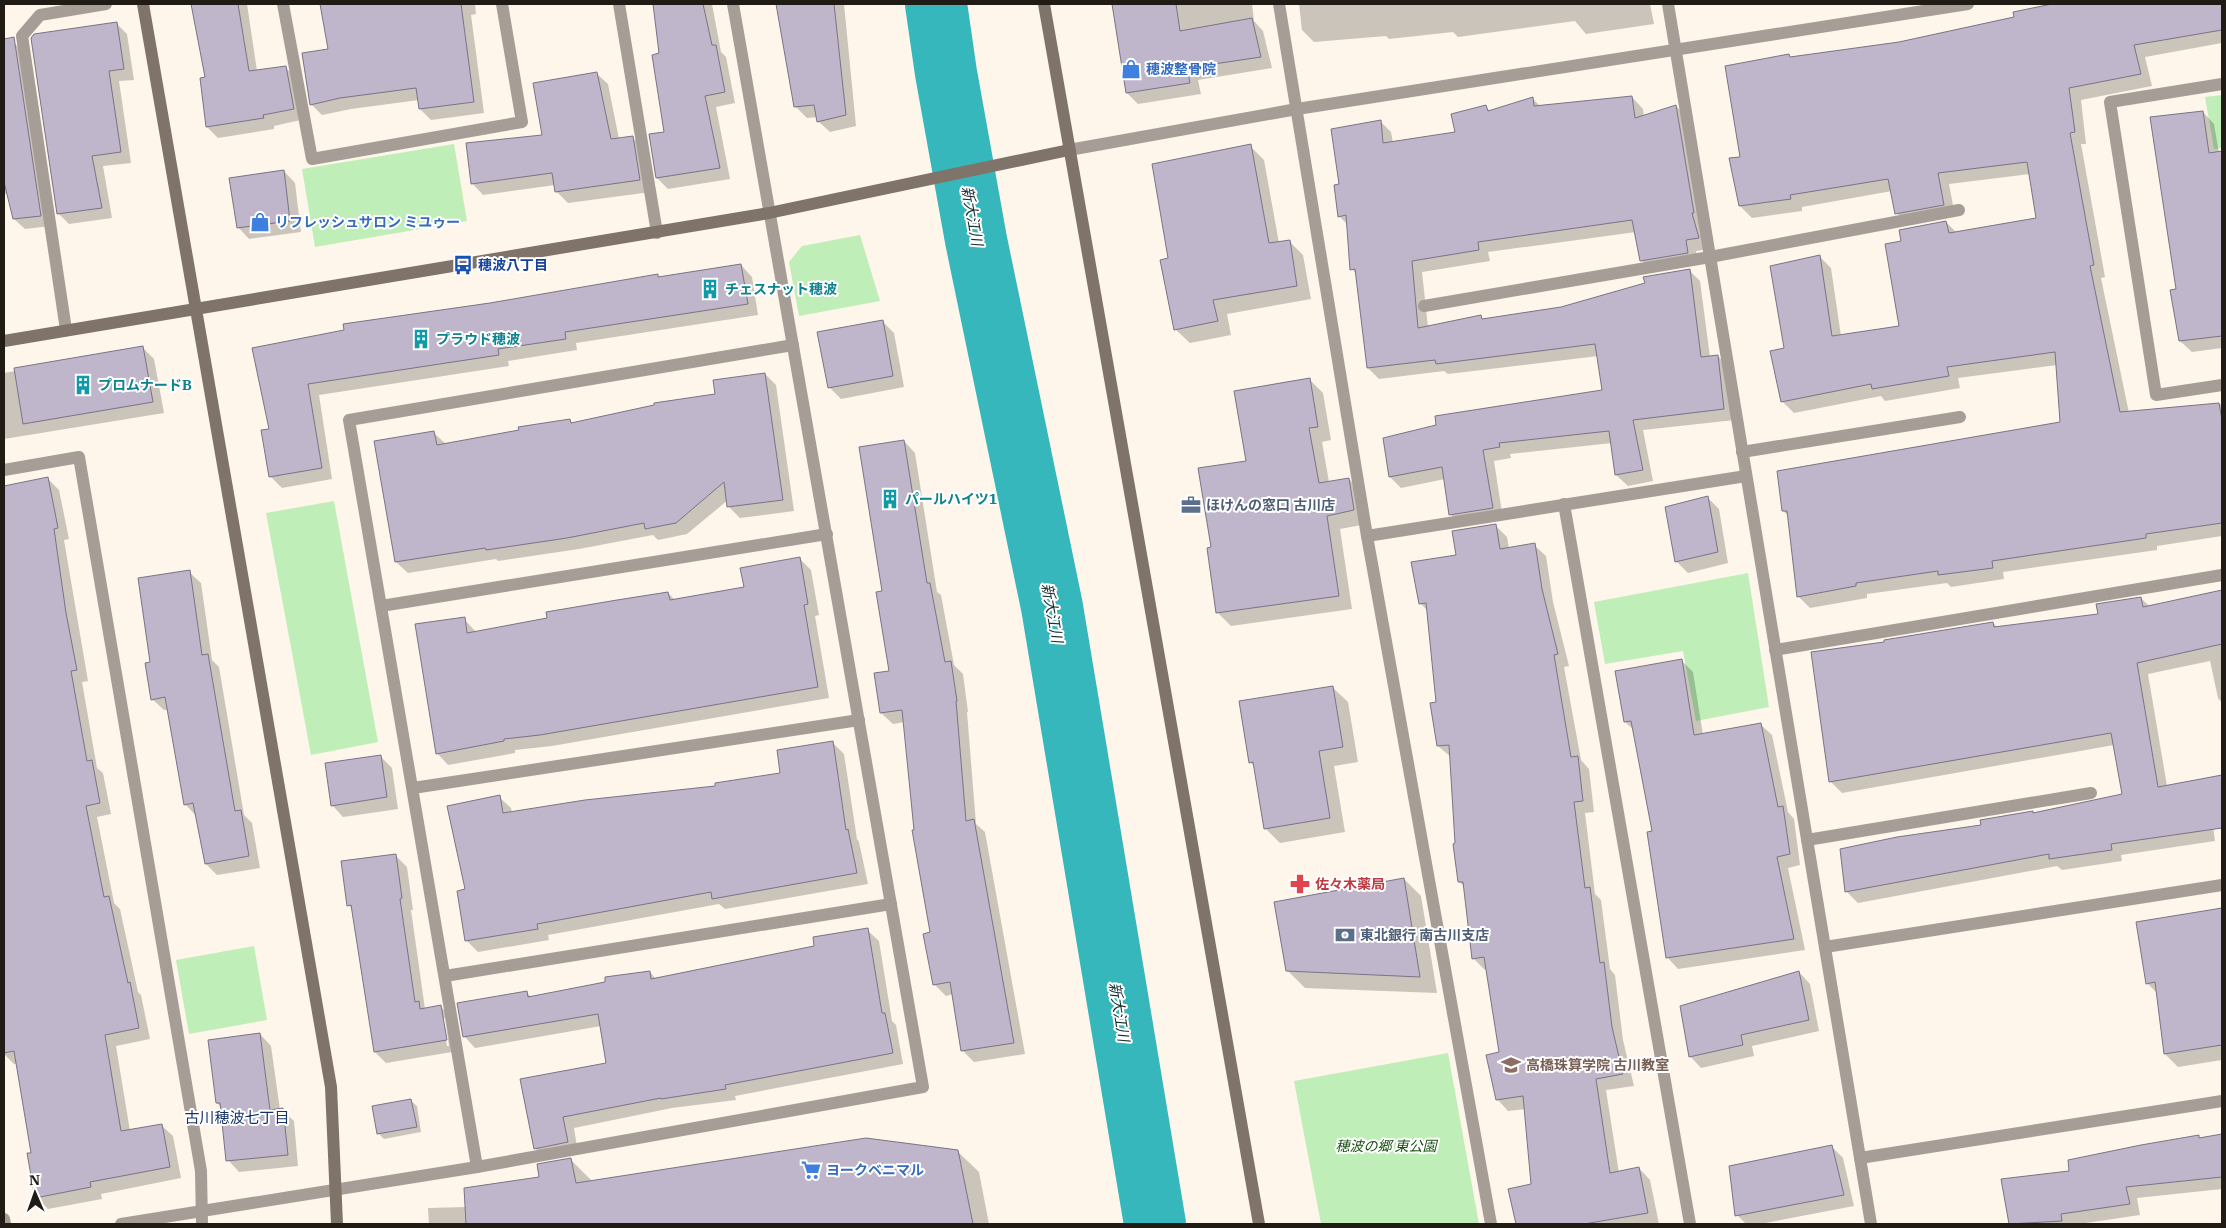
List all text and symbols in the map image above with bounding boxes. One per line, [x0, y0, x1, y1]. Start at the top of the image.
shop icon: 穂波整骨院 [1120, 58, 1142, 80]
place label: 穂波整骨院 [1146, 60, 1216, 78]
water label: 新大江川 [958, 185, 987, 249]
shop icon: リフレッシュサロン ミユゥー [249, 211, 271, 233]
place label: リフレッシュサロン ミユゥー [275, 213, 460, 231]
bus stop icon: 穂波八丁目 [452, 254, 474, 276]
place label: 穂波八丁目 [478, 256, 548, 274]
building icon: チェスナット穂波 [699, 278, 721, 300]
place label: チェスナット穂波 [725, 280, 837, 298]
building icon: プラウド穂波 [410, 328, 432, 350]
place label: プラウド穂波 [436, 330, 520, 348]
building icon: プロムナードB [72, 374, 94, 396]
place label: プロムナードB [98, 376, 192, 394]
building icon: パールハイツ1 [879, 488, 901, 510]
place label: パールハイツ1 [905, 490, 997, 508]
office icon: ほけんの窓口 古川店 [1180, 494, 1202, 516]
place label: ほけんの窓口 古川店 [1206, 496, 1335, 514]
water label: 新大江川 [1038, 582, 1067, 646]
pharmacy icon: 佐々木薬局 [1289, 873, 1311, 895]
place label: 佐々木薬局 [1315, 875, 1385, 893]
bank icon: 東北銀行 南古川支店 [1334, 924, 1356, 946]
place label: 東北銀行 南古川支店 [1360, 926, 1489, 944]
water label: 新大江川 [1105, 981, 1134, 1045]
school or university icon: 高橋珠算学院 古川教室 [1500, 1054, 1522, 1076]
place label: 高橋珠算学院 古川教室 [1526, 1056, 1669, 1074]
district label: 古川穂波七丁目 [184, 1108, 290, 1127]
park label: 穂波の郷 東公園 [1336, 1137, 1438, 1155]
supermarket icon: ヨークベニマル [800, 1159, 822, 1181]
place label: ヨークベニマル [826, 1161, 924, 1179]
north arrow [10, 1168, 60, 1218]
text: N [29, 1171, 40, 1189]

